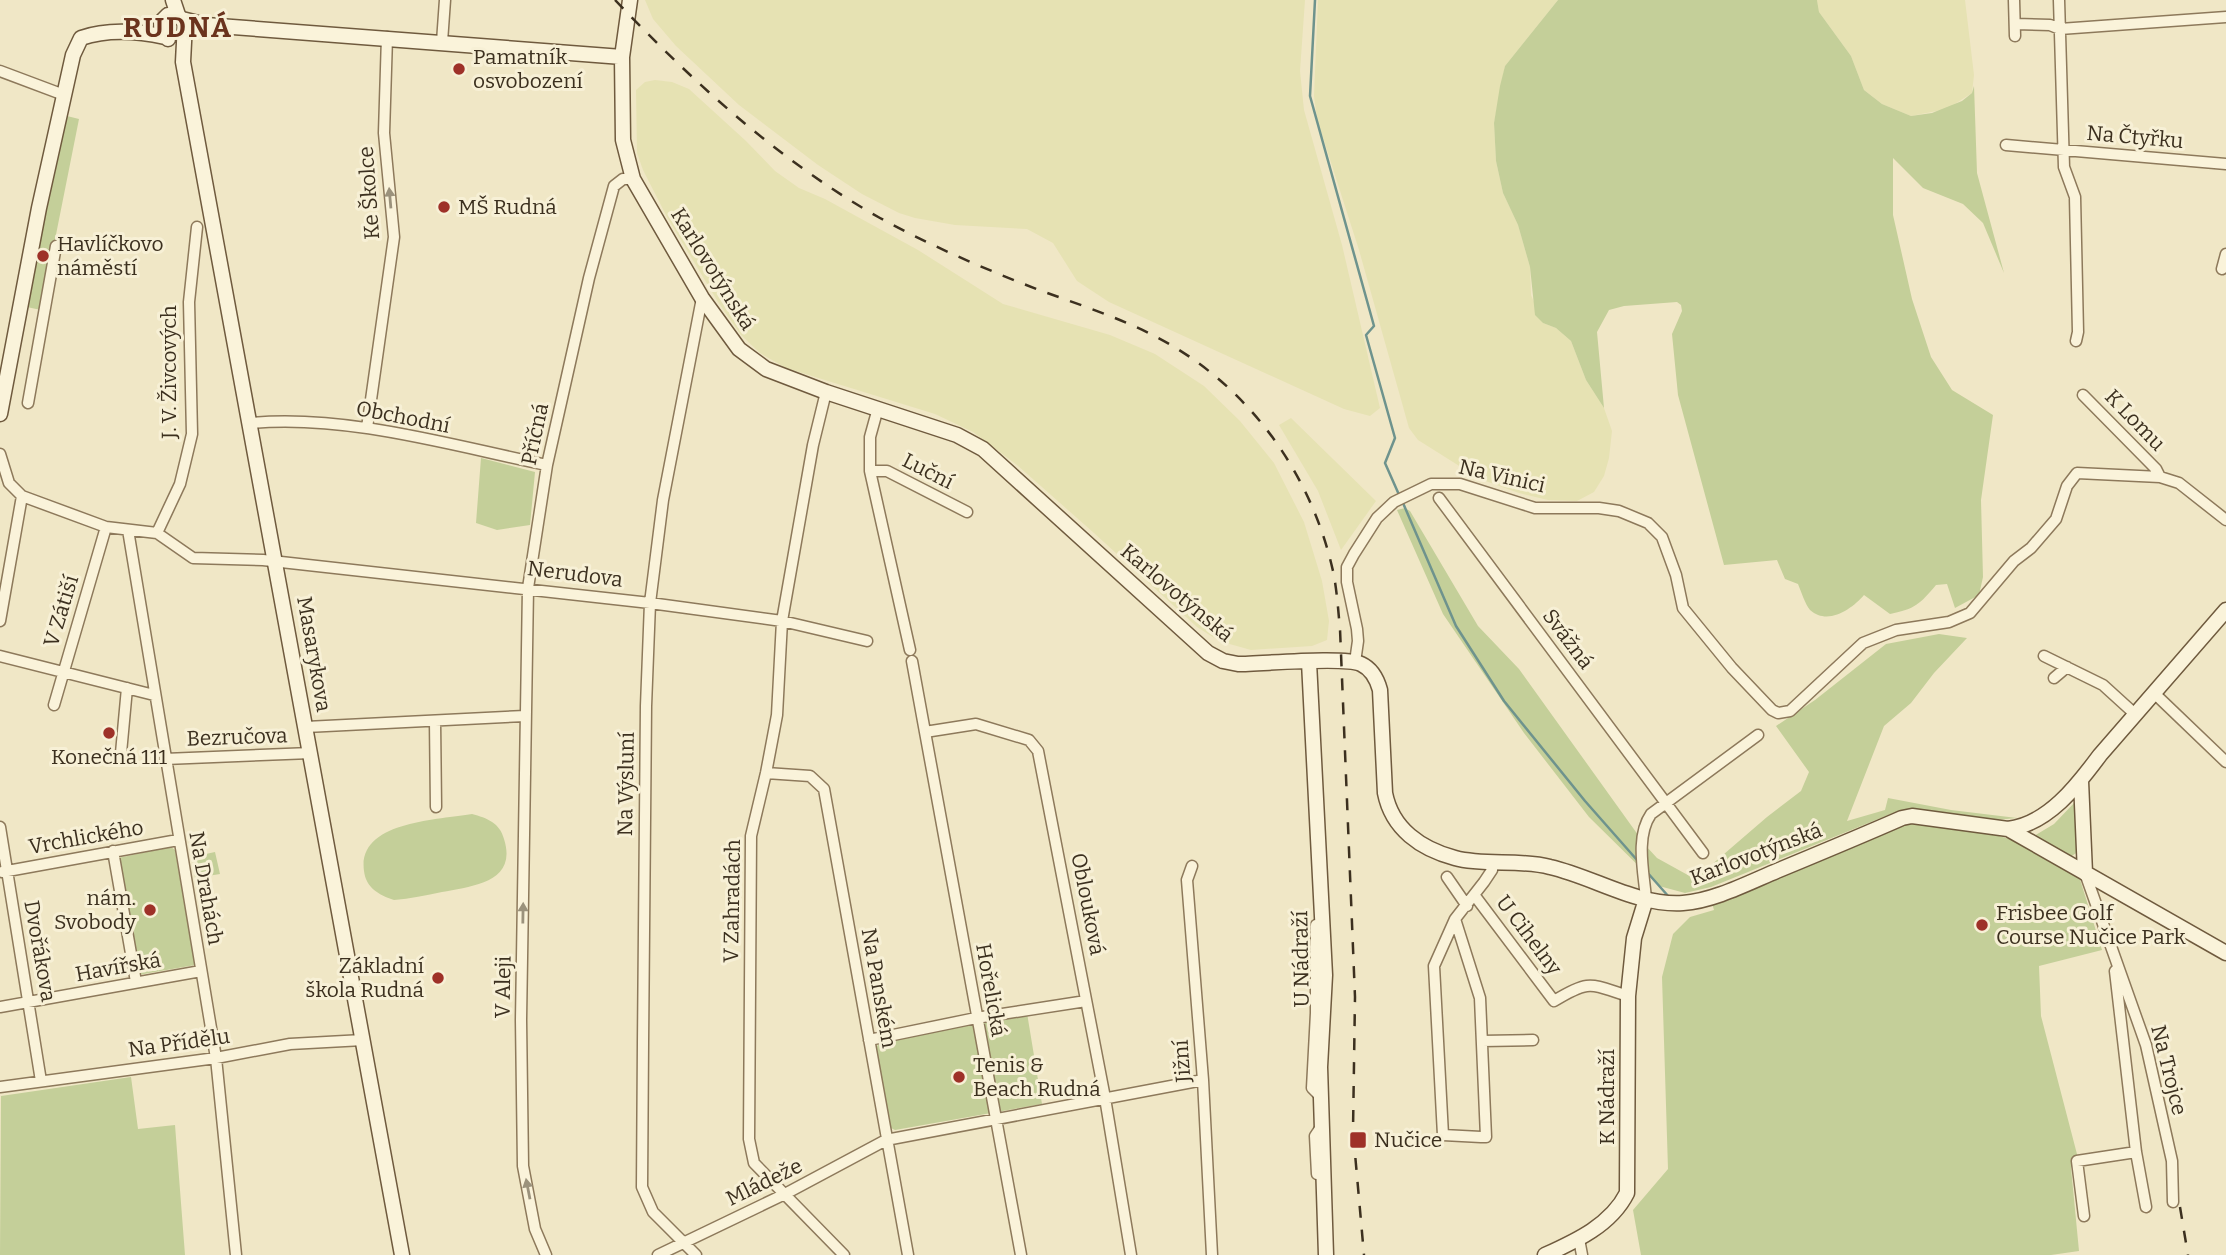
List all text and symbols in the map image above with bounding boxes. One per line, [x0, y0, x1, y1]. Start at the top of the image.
district label: RUDNÁ [123, 11, 233, 44]
place label: Pamatník osvobození [473, 44, 584, 94]
marker: Pamatník osvobození [451, 61, 467, 77]
street label: Na Čtyřku [2085, 120, 2185, 154]
street label: Ke Školce [353, 145, 385, 241]
one-way arrow [384, 187, 395, 209]
place label: MŠ Rudná [458, 194, 557, 220]
marker: MŠ Rudná [436, 199, 452, 215]
street label: Karlovotýnská [665, 203, 761, 335]
place label: Havlíčkovo náměstí [57, 231, 163, 281]
marker: Havlíčkovo náměstí [35, 248, 51, 264]
street label: J. V. Živcových [156, 305, 182, 440]
street label: K Lomu [2099, 384, 2171, 456]
street label: Obchodní [354, 395, 453, 439]
street label: Příčná [516, 400, 554, 467]
street label: Luční [898, 447, 959, 495]
street label: Na Vinici [1456, 453, 1548, 499]
street label: Karlovotýnská [1115, 538, 1239, 648]
street label: Nerudova [526, 555, 625, 593]
street label: V Zátiší [38, 571, 84, 650]
street label: Masarykova [291, 594, 337, 714]
street label: Svážná [1537, 604, 1599, 675]
street label: Bezručova [186, 722, 289, 752]
marker: Konečná 111 [101, 725, 117, 741]
street label: Na Výsluní [612, 731, 640, 836]
place label: Konečná 111 [51, 744, 167, 770]
street label: Vrchlického [26, 814, 146, 860]
street label: Karlovotýnská [1686, 817, 1826, 891]
street label: Na Drahách [183, 829, 229, 947]
street label: V Zahradách [718, 839, 746, 963]
street label: Oblouková [1065, 851, 1111, 958]
place label: nám. Svobody [54, 885, 137, 935]
street label: U Cihelny [1490, 890, 1568, 981]
street label: Dvořákova [18, 898, 62, 1004]
place label: Frisbee Golf Course Nučice Park [1996, 900, 2186, 950]
marker: nám. Svobody [142, 902, 158, 918]
one-way arrow [517, 902, 529, 924]
street label: U Nádraží [1287, 910, 1315, 1008]
marker: Frisbee Golf Course Nučice Park [1974, 917, 1990, 933]
street label: Na Panském [856, 926, 902, 1050]
street label: Hořelická [970, 941, 1012, 1039]
street label: Havířská [73, 947, 163, 987]
place label: Základní škola Rudná [305, 953, 425, 1003]
street label: V Aleji [489, 956, 517, 1018]
marker: Základní škola Rudná [430, 970, 446, 986]
street label: Na Trojce [2145, 1022, 2193, 1118]
street label: Na Přídělu [126, 1023, 232, 1063]
street label: Jižní [1167, 1038, 1197, 1084]
street label: K Nádraží [1594, 1048, 1620, 1145]
place label: Tenis & Beach Rudná [973, 1052, 1101, 1102]
marker: Tenis & Beach Rudná [951, 1069, 967, 1085]
place label: Nučice [1374, 1127, 1442, 1153]
marker: Nučice [1348, 1130, 1368, 1150]
street label: Mládeže [722, 1152, 806, 1212]
one-way arrow [522, 1178, 533, 1200]

